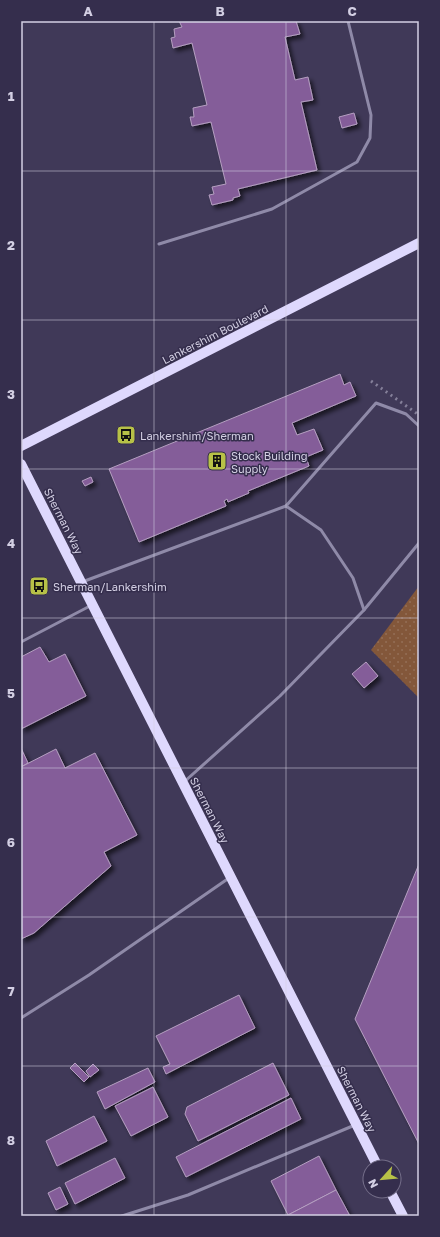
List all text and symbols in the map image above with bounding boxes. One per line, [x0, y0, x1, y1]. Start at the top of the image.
text: A [83, 3, 93, 19]
text: B [215, 3, 225, 19]
text: C [347, 3, 357, 19]
text: 1 [8, 88, 15, 104]
text: 2 [7, 237, 15, 253]
street label: Lankershim Boulevard [160, 302, 270, 366]
text: 3 [7, 386, 15, 402]
bus stop icon: Lankershim/Sherman [115, 424, 137, 446]
place label: Lankershim/Sherman [140, 429, 254, 442]
place label: Stock Building Supply [231, 449, 307, 475]
building icon: Stock Building Supply [206, 450, 228, 472]
street label: Sherman Way [42, 486, 86, 556]
text: 4 [7, 535, 15, 551]
bus stop icon: Sherman/Lankershim [28, 575, 50, 597]
place label: Sherman/Lankershim [53, 580, 167, 593]
text: 5 [7, 685, 15, 701]
street label: Sherman Way [188, 775, 232, 845]
text: 6 [7, 834, 15, 850]
text: 7 [7, 983, 15, 999]
street label: Sherman Way [335, 1064, 379, 1134]
text: 8 [7, 1132, 15, 1148]
north arrow [362, 1159, 402, 1199]
text: N [365, 1177, 380, 1190]

